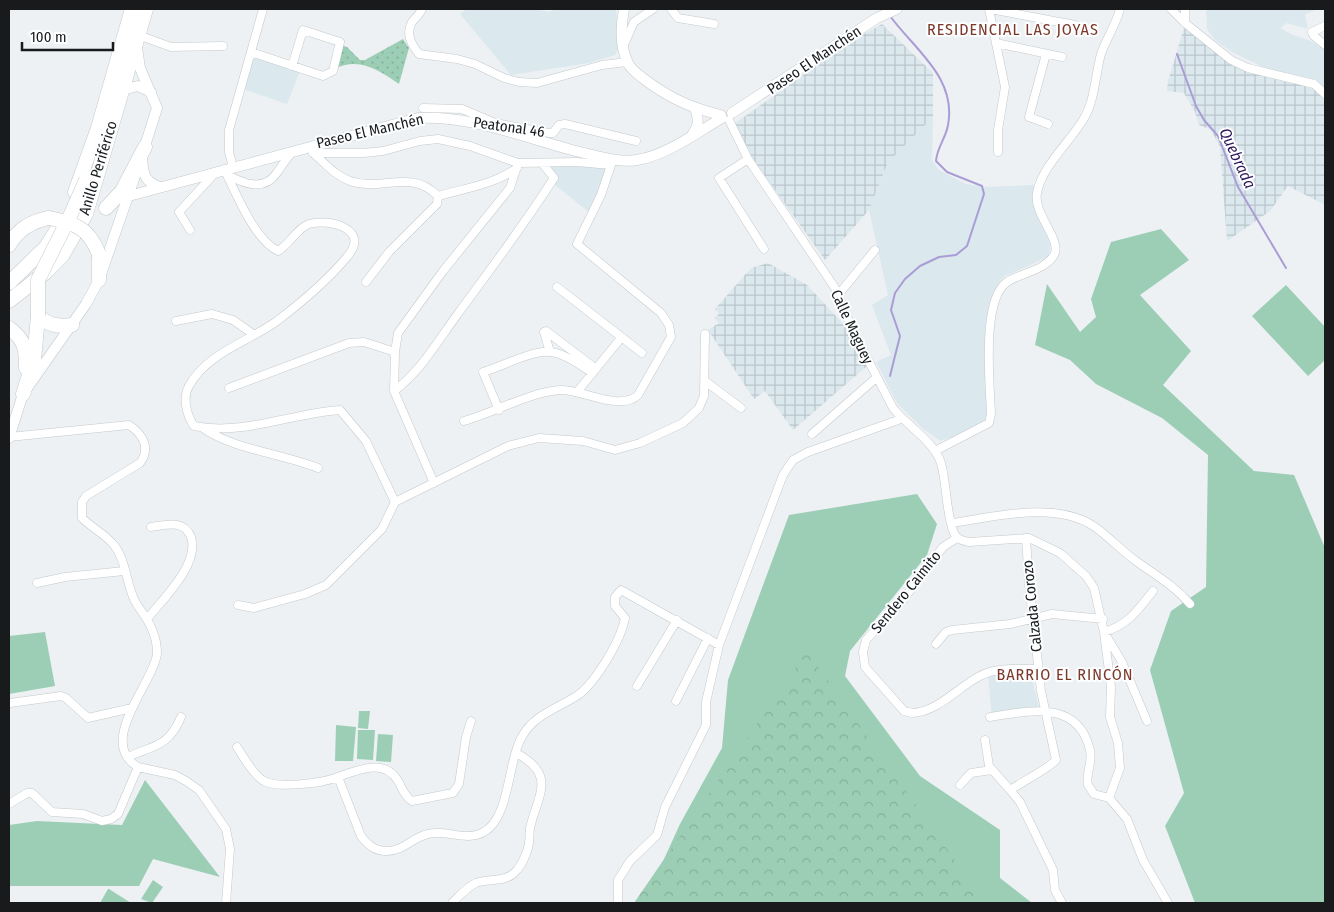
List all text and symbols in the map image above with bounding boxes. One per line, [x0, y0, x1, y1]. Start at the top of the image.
scale bar [22, 20, 114, 52]
district label: RESIDENCIAL LAS JOYAS [927, 20, 1099, 39]
street label: Paseo El Manchén [764, 22, 864, 98]
text: 100 m [30, 28, 67, 46]
street label: Paseo El Manchén [315, 110, 425, 152]
street label: Peatonal 46 [472, 113, 546, 141]
street label: Anillo Periférico [75, 119, 121, 217]
water label: Quebrada [1215, 125, 1260, 191]
street label: Calle Maguey [827, 287, 877, 367]
street label: Sendero Caimito [867, 547, 945, 637]
street label: Calzada Corozo [1018, 559, 1046, 653]
district label: BARRIO EL RINCÓN [996, 665, 1134, 684]

